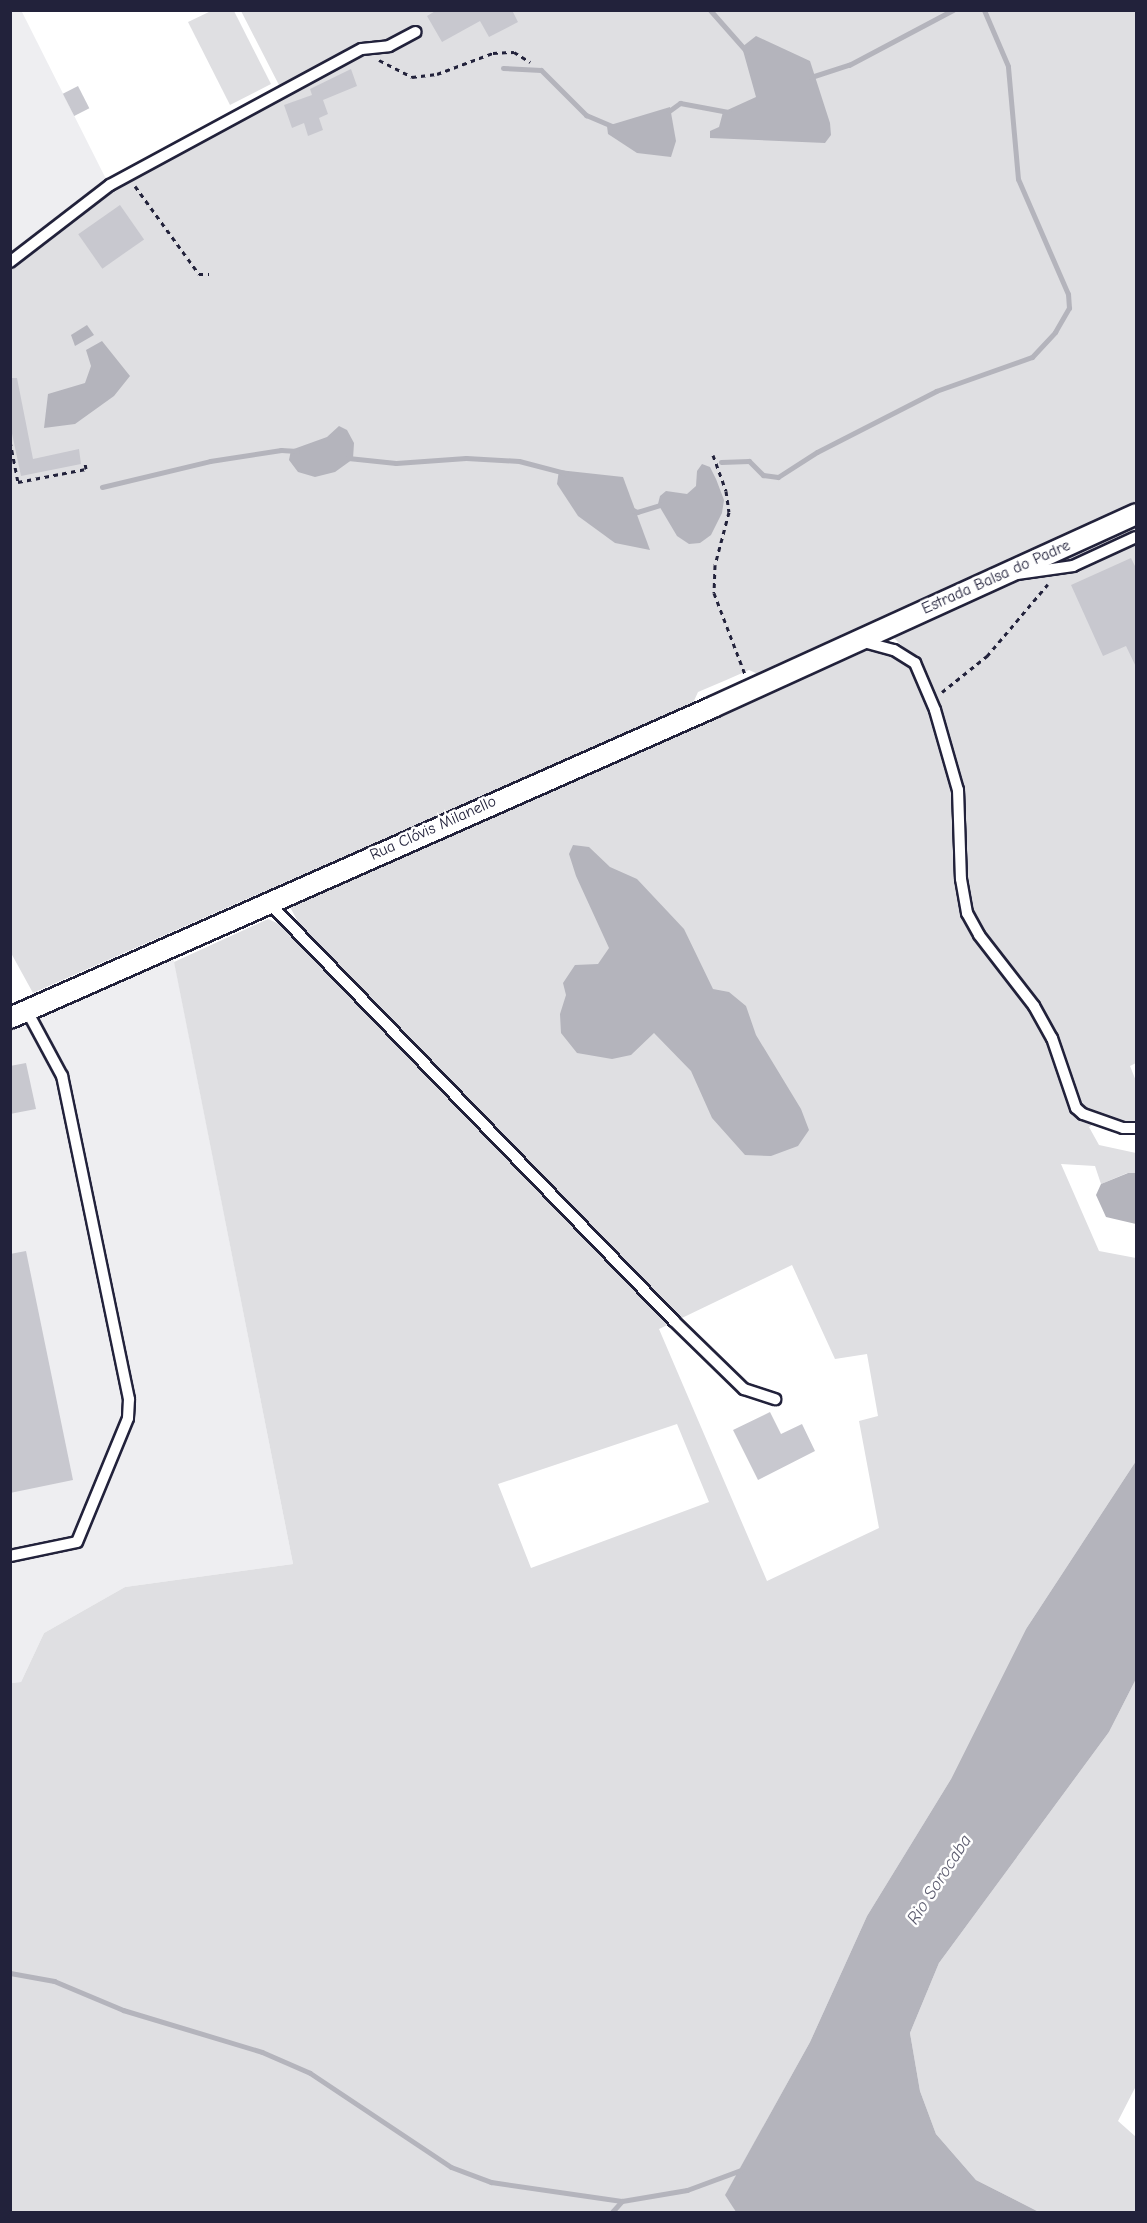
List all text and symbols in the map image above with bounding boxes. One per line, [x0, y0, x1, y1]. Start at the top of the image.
street label: Estrada Balsa do Padre [919, 536, 1073, 618]
street label: Rua Clóvis Milanello [367, 791, 499, 865]
water label: Rio Sorocaba [903, 1831, 977, 1929]

